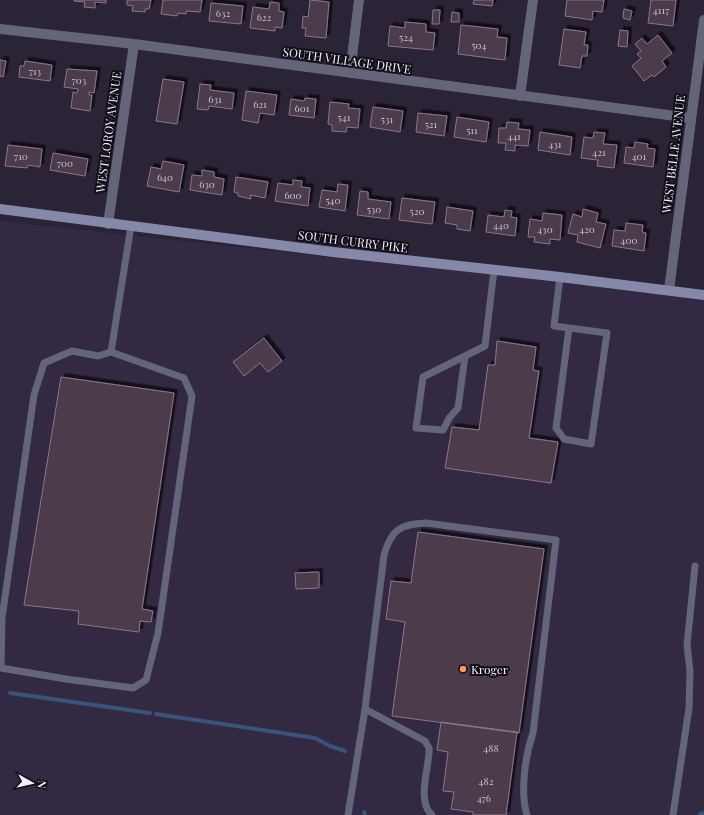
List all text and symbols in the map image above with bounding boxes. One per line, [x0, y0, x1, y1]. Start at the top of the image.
house number: 4117 [653, 3, 669, 17]
house number: 632 [216, 6, 230, 20]
house number: 622 [257, 10, 272, 24]
house number: 524 [399, 30, 413, 44]
house number: 504 [471, 38, 487, 52]
street label: SOUTH VILLAGE DRIVE [282, 43, 412, 77]
house number: 713 [29, 64, 42, 78]
street label: WEST LOROY AVENUE [91, 70, 124, 195]
house number: 703 [72, 73, 87, 87]
house number: 631 [208, 92, 222, 106]
street label: WEST BELLE AVENUE [658, 94, 688, 215]
house number: 621 [253, 97, 267, 111]
house number: 601 [295, 101, 310, 115]
house number: 541 [338, 110, 351, 124]
house number: 531 [381, 112, 393, 126]
house number: 521 [425, 117, 438, 131]
house number: 511 [466, 123, 478, 137]
house number: 441 [507, 129, 521, 143]
house number: 431 [549, 137, 562, 151]
house number: 421 [592, 145, 606, 159]
house number: 710 [14, 149, 28, 163]
house number: 401 [632, 149, 647, 163]
house number: 700 [57, 156, 73, 170]
house number: 640 [157, 170, 173, 184]
house number: 630 [199, 177, 215, 191]
house number: 600 [284, 188, 302, 202]
house number: 540 [325, 193, 341, 207]
house number: 530 [367, 202, 381, 216]
house number: 520 [410, 204, 424, 218]
house number: 440 [493, 218, 509, 232]
house number: 430 [537, 222, 553, 236]
house number: 420 [579, 222, 595, 236]
street label: SOUTH CURRY PIKE [297, 226, 409, 256]
house number: 400 [621, 233, 637, 247]
place label: Kroger [471, 661, 509, 677]
marker: Kroger [458, 664, 468, 674]
house number: 488 [483, 741, 499, 755]
north arrow [12, 763, 52, 803]
house number: 482 [479, 774, 494, 788]
text: N [34, 779, 50, 789]
house number: 476 [477, 791, 491, 805]

